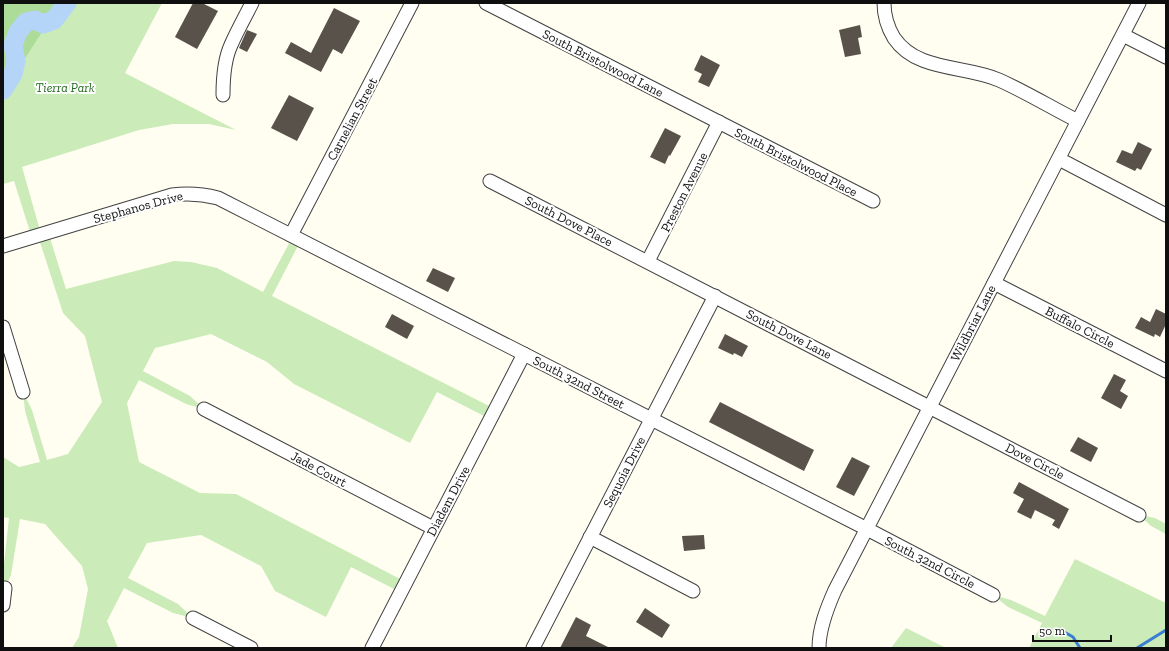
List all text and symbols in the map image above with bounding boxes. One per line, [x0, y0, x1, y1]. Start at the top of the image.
street label: South Bristolwood Lane [540, 26, 666, 100]
street label: Carnelian Street [324, 75, 380, 163]
park label: Tierra Park [35, 80, 95, 95]
street label: South Bristolwood Place [732, 124, 860, 200]
street label: Preston Avenue [657, 150, 711, 234]
street label: Stephanos Drive [92, 188, 184, 226]
street label: South Dove Place [523, 192, 615, 250]
street label: Wildbriar Lane [947, 282, 999, 364]
street label: Buffalo Circle [1043, 303, 1117, 351]
street label: South Dove Lane [744, 306, 834, 362]
street label: South 32nd Street [531, 352, 627, 412]
street label: Sequoia Drive [600, 434, 648, 510]
street label: Dove Circle [1003, 440, 1067, 482]
street label: Jade Court [289, 448, 349, 490]
street label: Diadem Drive [423, 463, 473, 539]
street label: South 32nd Circle [882, 533, 978, 591]
scale bar [1033, 617, 1111, 643]
text: 50 m [1039, 624, 1066, 638]

